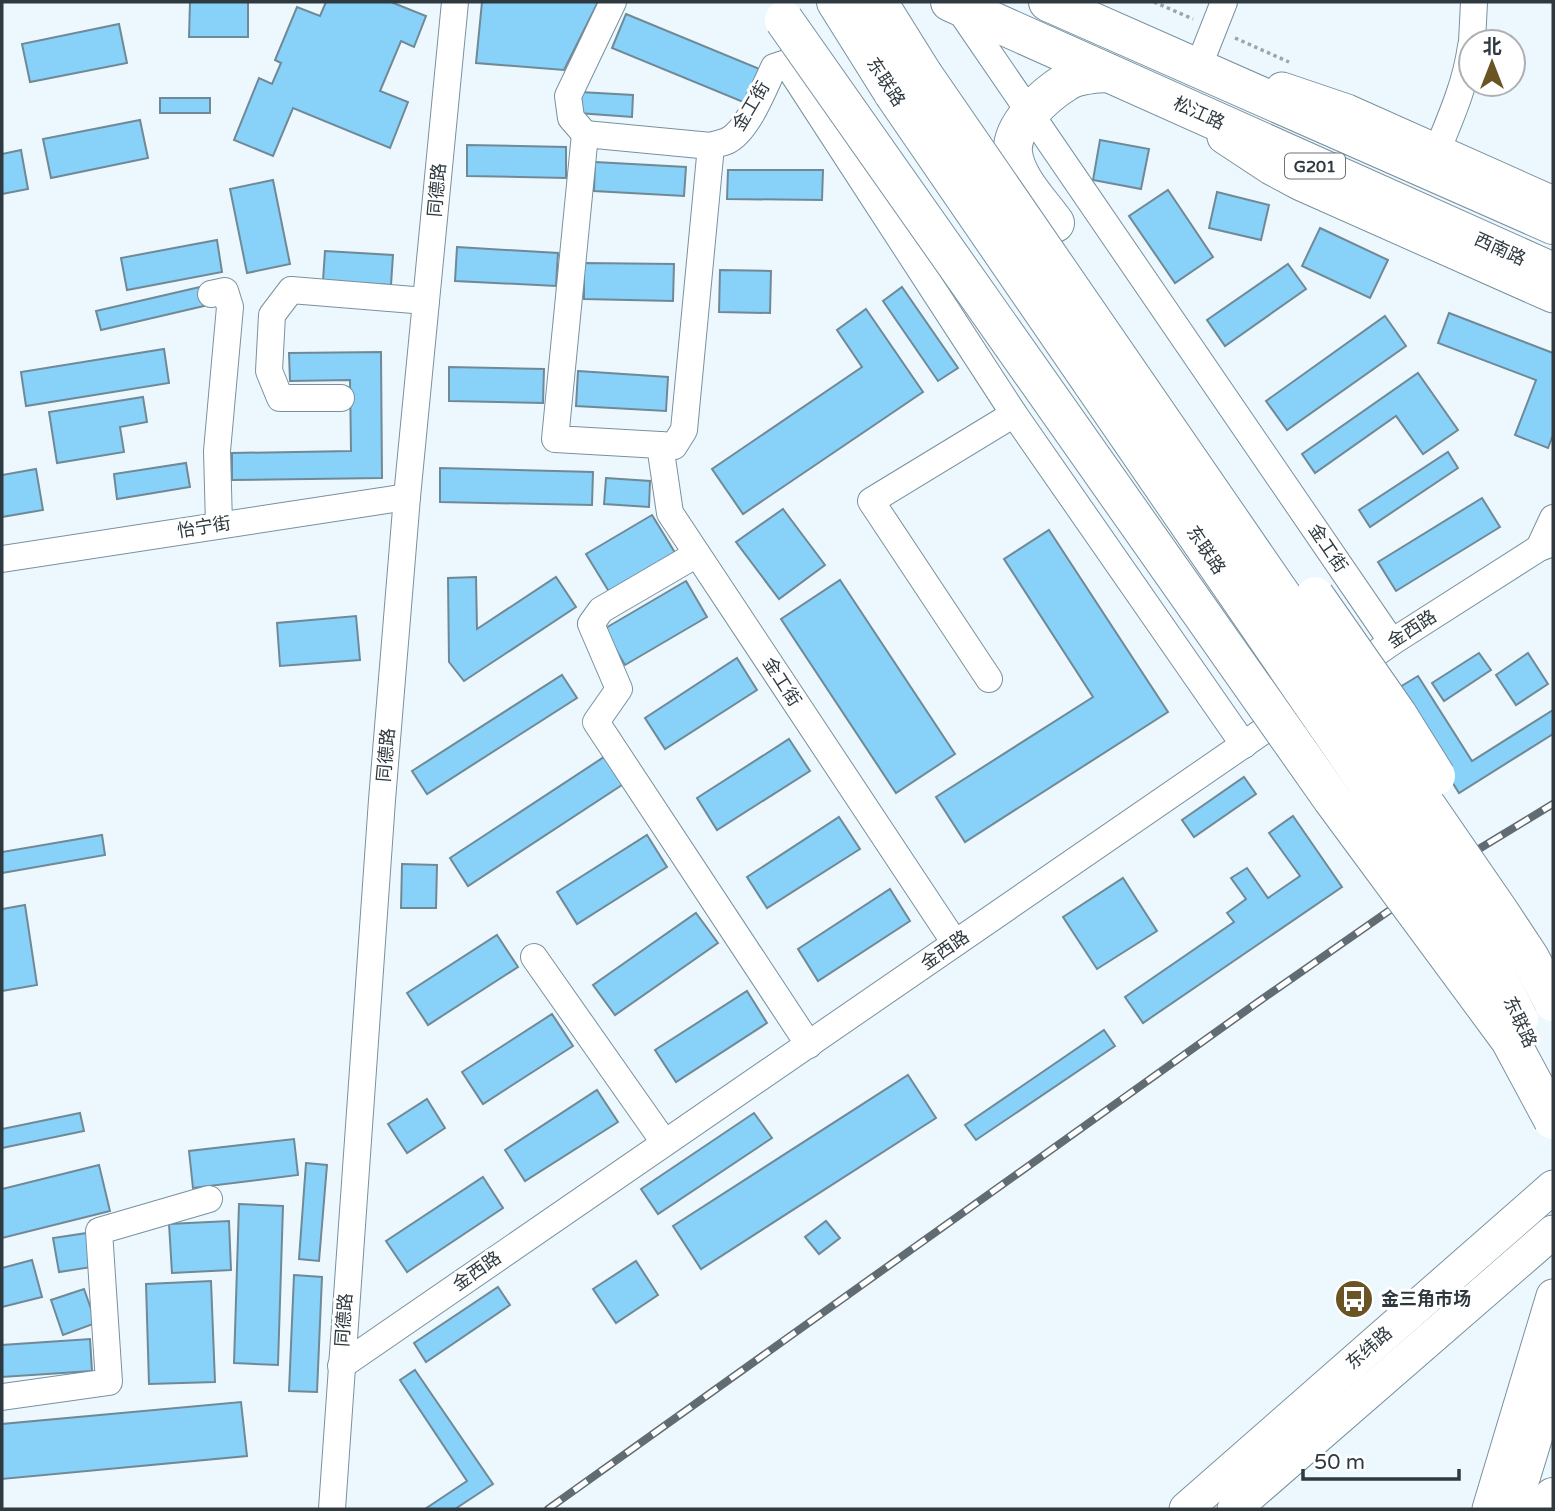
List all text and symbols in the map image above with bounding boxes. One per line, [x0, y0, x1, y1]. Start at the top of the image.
north arrow [1457, 28, 1527, 98]
text: 北 [1482, 36, 1502, 58]
street label: 东联路 [862, 53, 910, 111]
street label: 金工街 [728, 77, 774, 135]
street label: 松江路 [1170, 92, 1228, 134]
road number: G201 [1285, 154, 1345, 178]
street label: 同德路 [424, 162, 450, 218]
street label: 西南路 [1471, 228, 1529, 270]
street label: 怡宁街 [176, 512, 232, 542]
street label: 金工街 [1304, 519, 1352, 577]
street label: 东联路 [1182, 521, 1230, 579]
street label: 金西路 [1383, 605, 1441, 653]
street label: 金工街 [758, 653, 806, 711]
street label: 同德路 [373, 727, 399, 783]
street label: 金西路 [917, 926, 973, 974]
street label: 东联路 [1499, 993, 1541, 1051]
street label: 金西路 [449, 1247, 505, 1295]
bus stop icon: 金三角市场 [1333, 1278, 1375, 1320]
place label: 金三角市场 [1381, 1288, 1471, 1310]
street label: 同德路 [331, 1292, 357, 1348]
street label: 东纬路 [1341, 1322, 1397, 1374]
scale bar [1303, 1438, 1459, 1482]
text: 50 m [1314, 1450, 1365, 1475]

